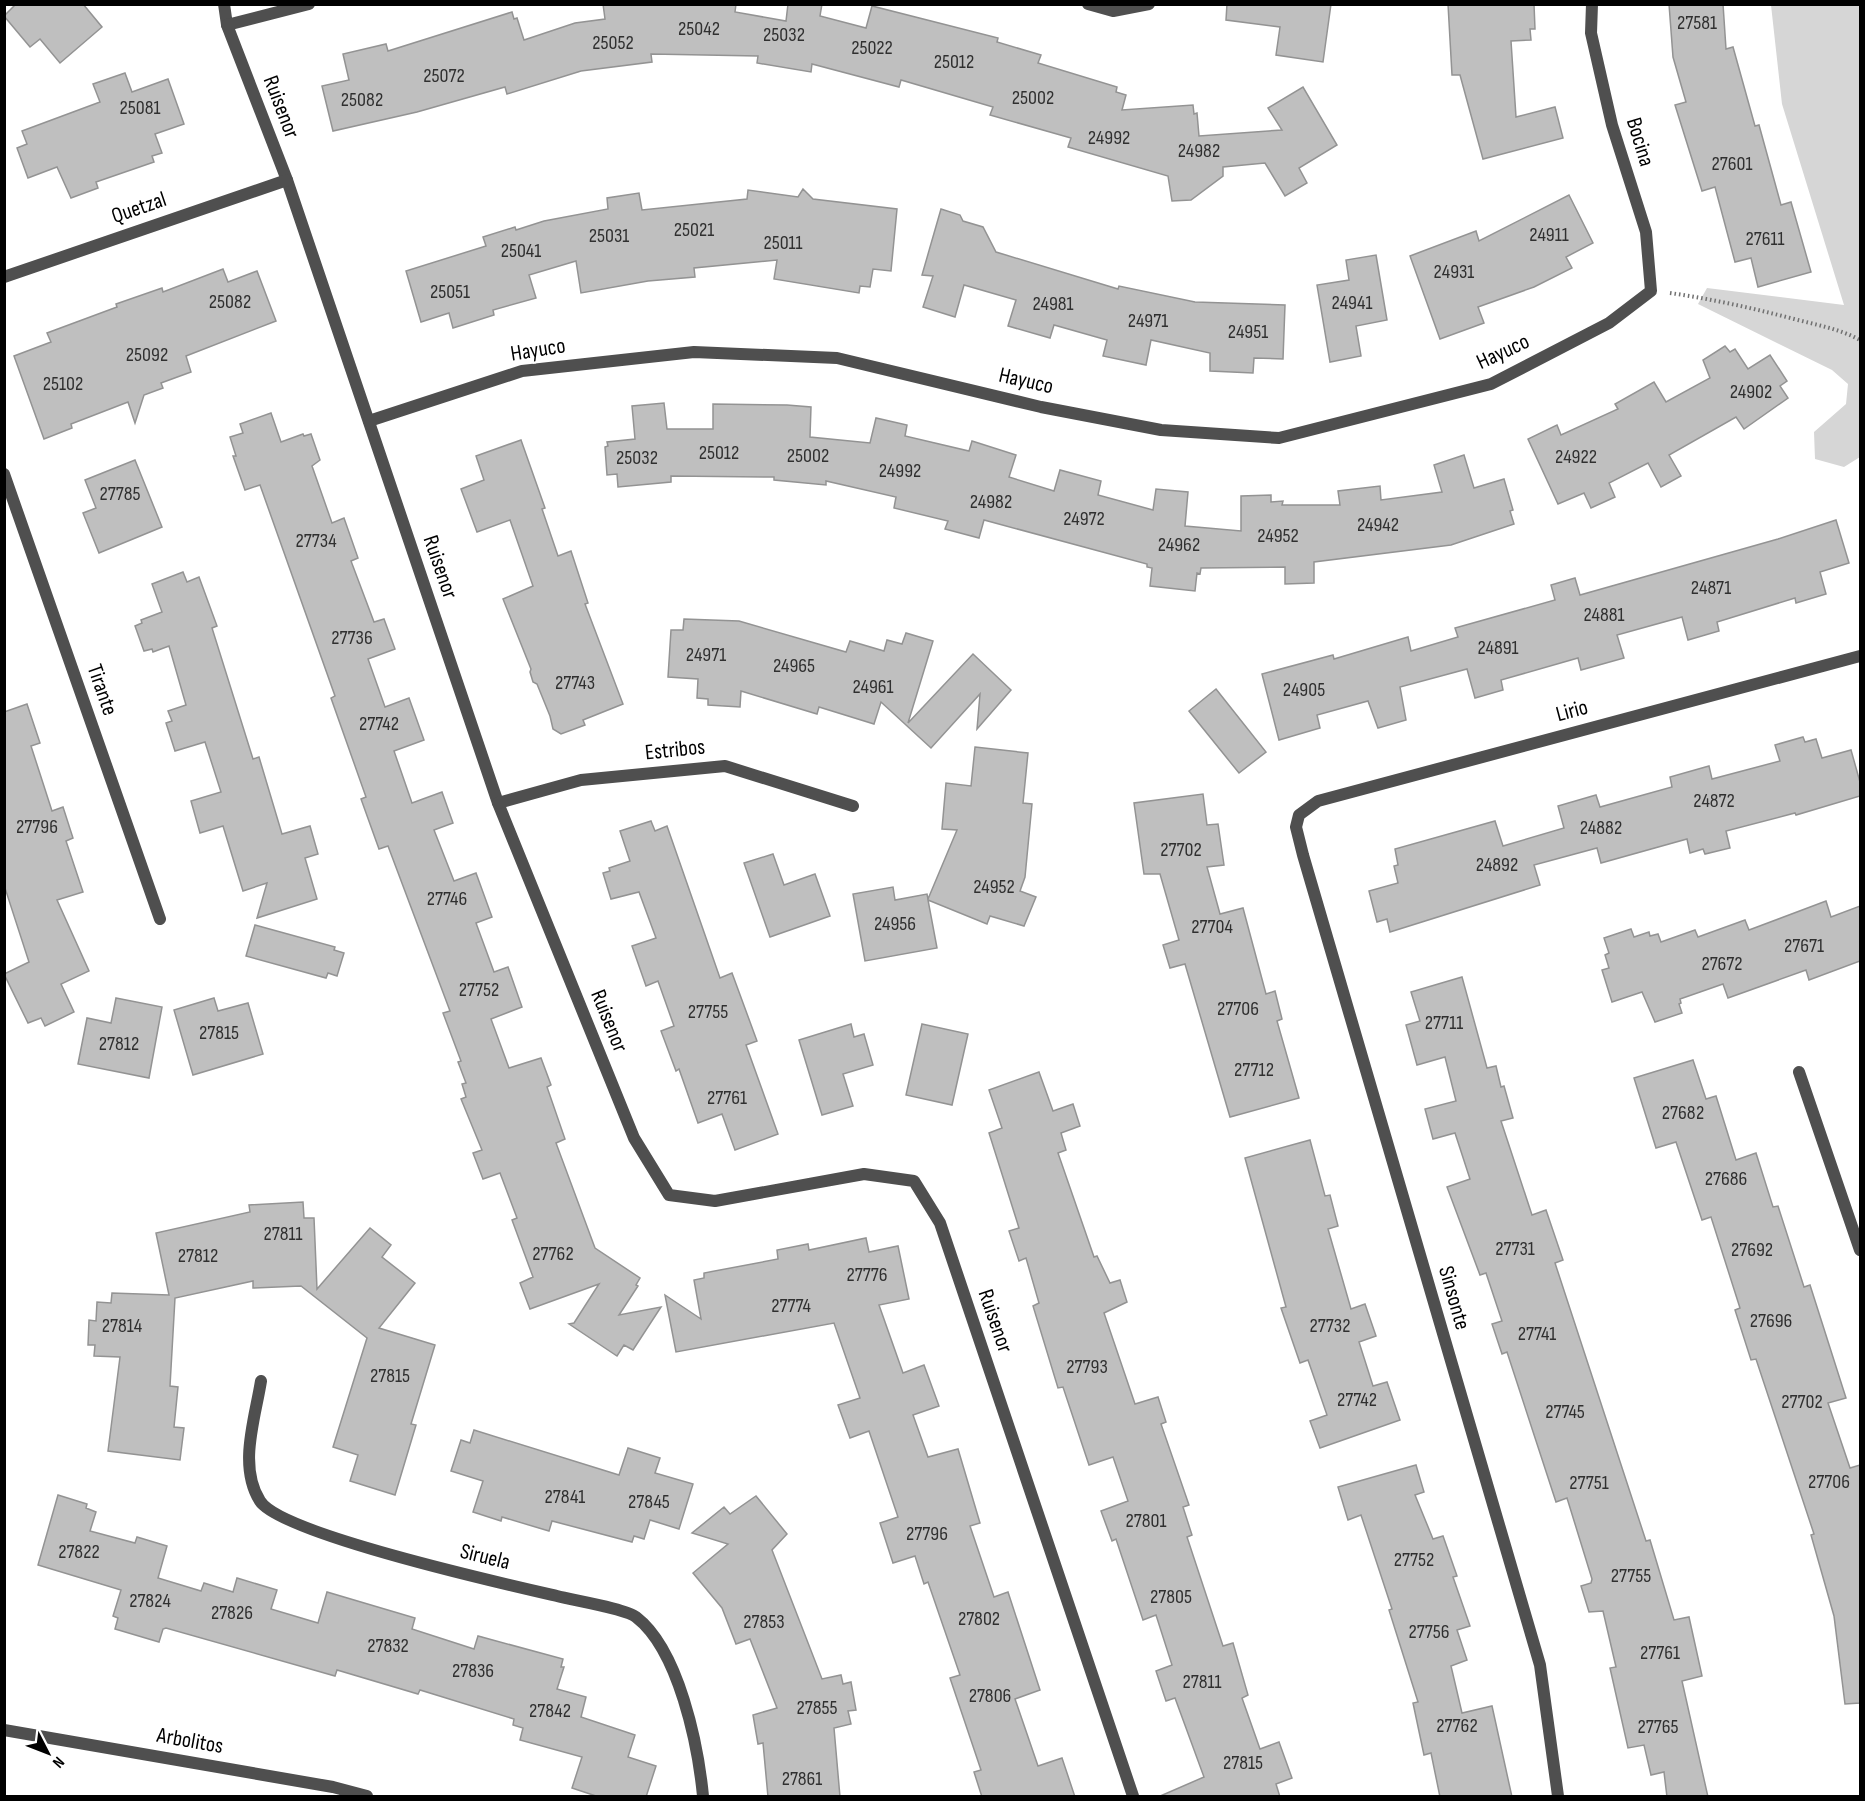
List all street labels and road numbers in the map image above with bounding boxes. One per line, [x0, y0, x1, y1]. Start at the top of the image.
street label: Ruisenor [257, 72, 305, 142]
street label: Bocina [1620, 114, 1660, 170]
street label: Quetzal [108, 186, 170, 230]
street label: Hayuco [1472, 328, 1534, 376]
street label: Hayuco [509, 332, 567, 368]
street label: Hayuco [996, 362, 1056, 400]
street label: Ruisenor [417, 532, 463, 602]
street label: Tirante [81, 661, 123, 719]
street label: Lirio [1553, 694, 1591, 728]
street label: Estribos [644, 733, 706, 767]
street label: Ruisenor [584, 986, 634, 1056]
street label: Sinsonte [1432, 1263, 1476, 1333]
street label: Ruisenor [972, 1286, 1018, 1356]
street label: Siruela [457, 1538, 513, 1576]
street label: Arbolitos [154, 1722, 225, 1760]

